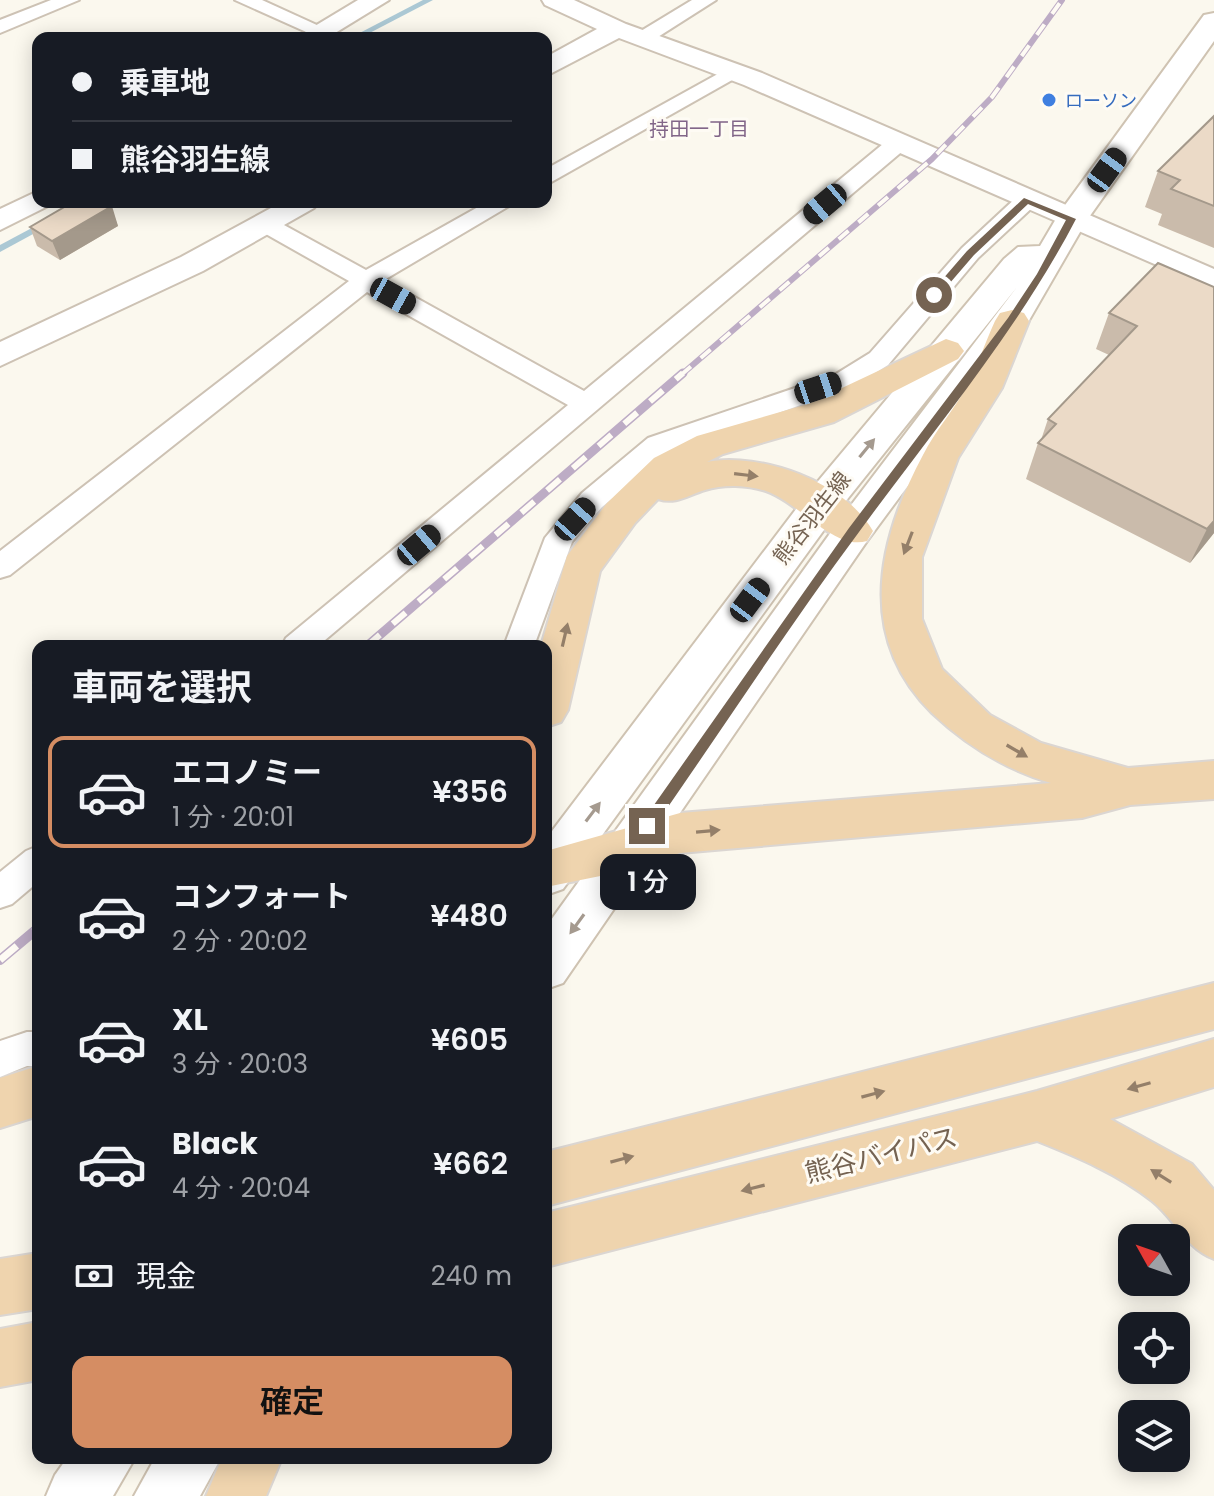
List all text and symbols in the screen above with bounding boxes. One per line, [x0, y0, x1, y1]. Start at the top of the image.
text: 乗車地 [120, 61, 210, 104]
place label: ローソン [1065, 88, 1137, 113]
marker: ローソン [1040, 91, 1058, 109]
district label: 持田一丁目 [649, 115, 749, 143]
text: 熊谷羽生線 [120, 138, 270, 181]
car [1083, 144, 1131, 196]
car [799, 179, 851, 229]
car [366, 274, 420, 318]
route start [916, 277, 952, 313]
car [791, 369, 845, 407]
one-way arrow [858, 438, 875, 458]
street label: 熊谷羽生線 [766, 465, 858, 571]
one-way arrow [734, 468, 759, 481]
car [550, 493, 600, 545]
car [393, 520, 445, 570]
one-way arrow [901, 531, 914, 555]
car [726, 574, 774, 626]
one-way arrow [560, 622, 572, 647]
text: 車両を選択 [72, 662, 252, 713]
one-way arrow [1006, 744, 1028, 758]
text: エコノミー [172, 751, 322, 794]
icon: car [76, 756, 148, 828]
text: ¥356 [432, 770, 508, 813]
text: 1 分 · 20:01 [172, 799, 294, 835]
one-way arrow [584, 802, 600, 822]
route end [629, 808, 665, 844]
one-way arrow [696, 824, 721, 837]
callout: 1 分 [599, 854, 695, 910]
text: 1 分 [627, 864, 669, 900]
text: コンフォート [172, 875, 351, 918]
icon: car [76, 880, 148, 952]
text: ¥480 [430, 894, 508, 937]
one-way arrow [569, 914, 585, 935]
text: 2 分 · 20:02 [172, 923, 307, 959]
text: XL [172, 998, 208, 1041]
icon: car [76, 1004, 148, 1076]
text: ¥605 [431, 1018, 508, 1061]
text: 3 分 · 20:03 [172, 1046, 308, 1082]
one-way arrow [1127, 1080, 1151, 1093]
one-way arrow [862, 1087, 886, 1100]
street label: 熊谷バイパス [801, 1119, 961, 1191]
text: Black [172, 1122, 258, 1165]
icon: car [76, 1128, 148, 1200]
text: ¥662 [433, 1142, 508, 1185]
one-way arrow [609, 1153, 634, 1165]
one-way arrow [1150, 1169, 1172, 1183]
text: 4 分 · 20:04 [172, 1170, 310, 1206]
one-way arrow [740, 1182, 765, 1195]
north arrow [1118, 1224, 1190, 1296]
map controls [1118, 1224, 1190, 1472]
icon: cash [72, 1254, 116, 1298]
text: 現金 [136, 1255, 196, 1298]
text: 240 m [431, 1258, 512, 1294]
button: locate [1118, 1312, 1190, 1384]
button: 確定 [72, 1356, 512, 1448]
button: layers [1118, 1400, 1190, 1472]

